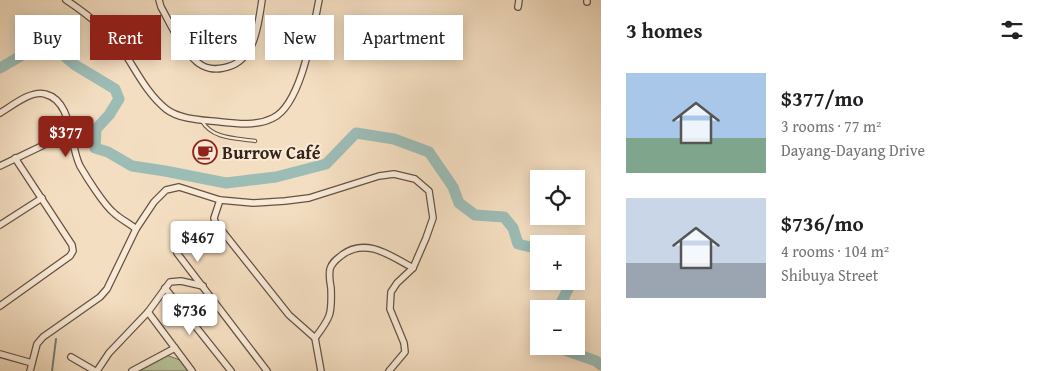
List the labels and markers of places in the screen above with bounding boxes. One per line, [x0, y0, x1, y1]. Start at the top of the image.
pin: $377 [36, 116, 96, 158]
cafe icon: Burrow Café [192, 139, 218, 165]
place label: Burrow Café [222, 139, 321, 166]
pin: $467 [168, 220, 228, 263]
pin: $736 [160, 294, 220, 336]

